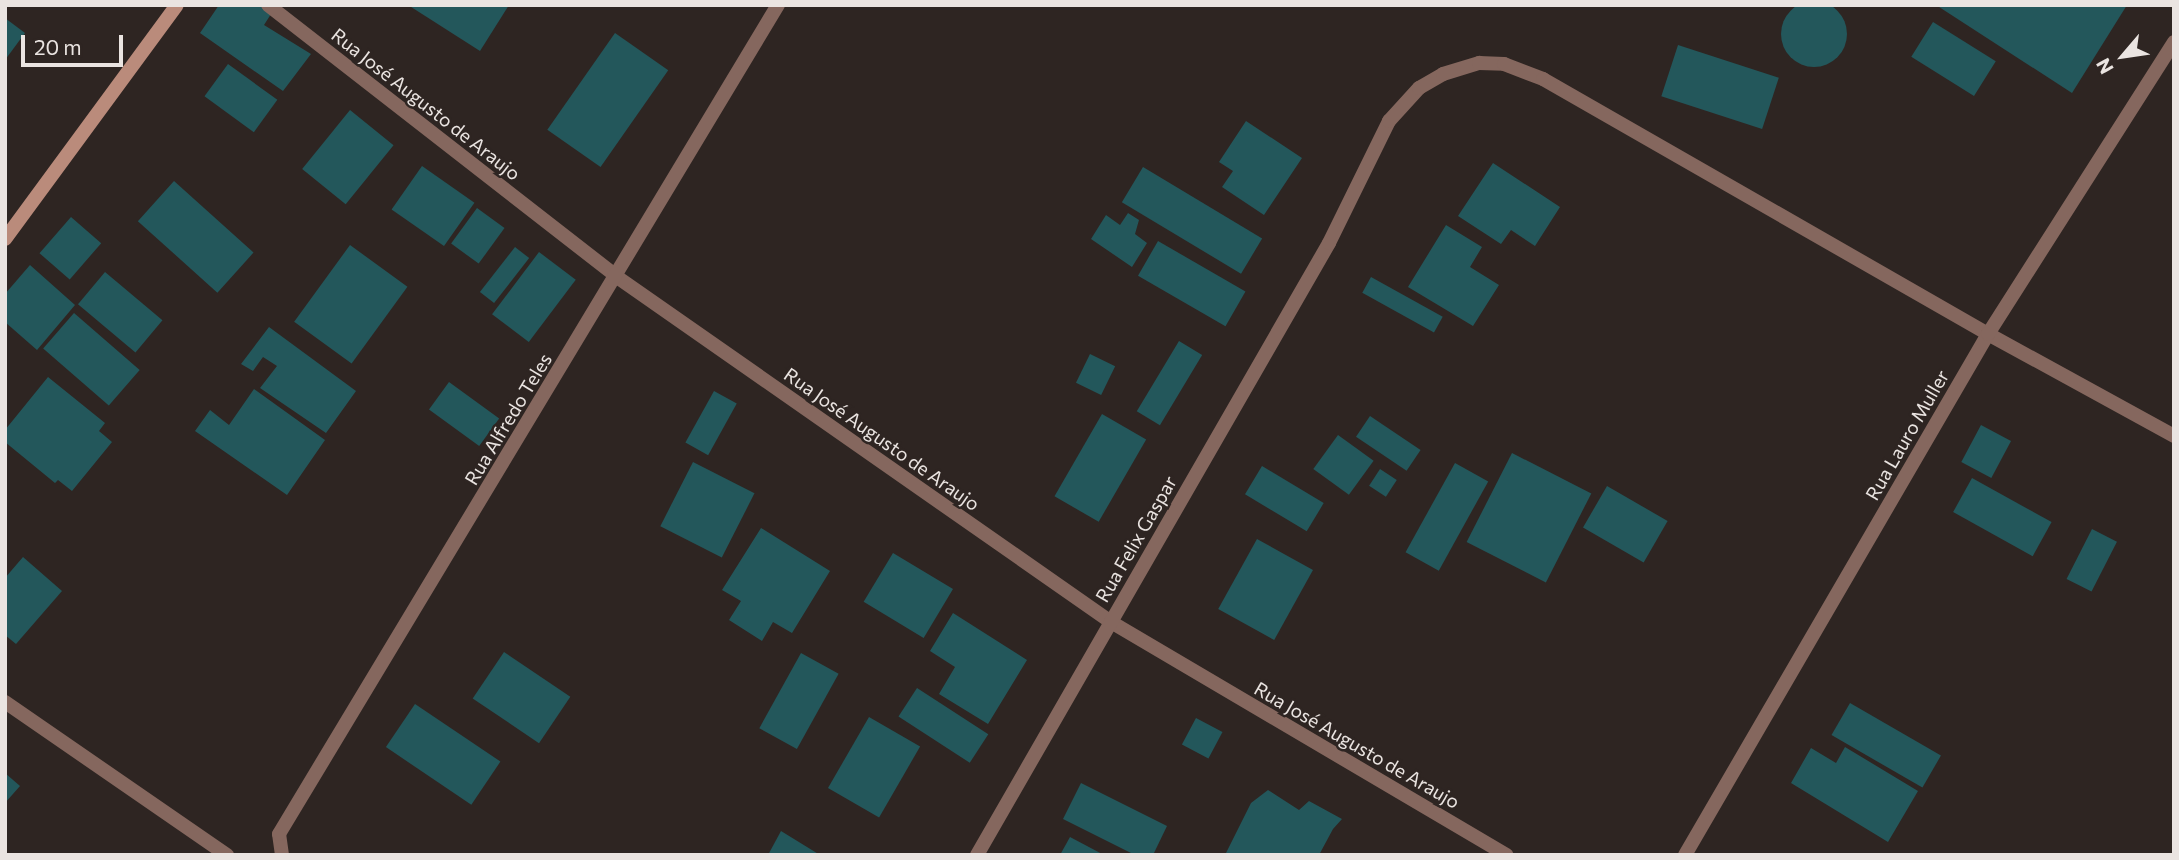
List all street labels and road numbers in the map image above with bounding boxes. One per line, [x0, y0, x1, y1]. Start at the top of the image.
street label: Rua José Augusto de Araujo [327, 23, 525, 185]
street label: Rua Alfredo Teles [460, 349, 556, 489]
street label: Rua José Augusto de Araujo [780, 363, 984, 515]
street label: Rua Lauro Muller [1860, 366, 1954, 504]
street label: Rua Felix Gaspar [1091, 472, 1181, 606]
street label: Rua José Augusto de Araujo [1250, 677, 1464, 813]

